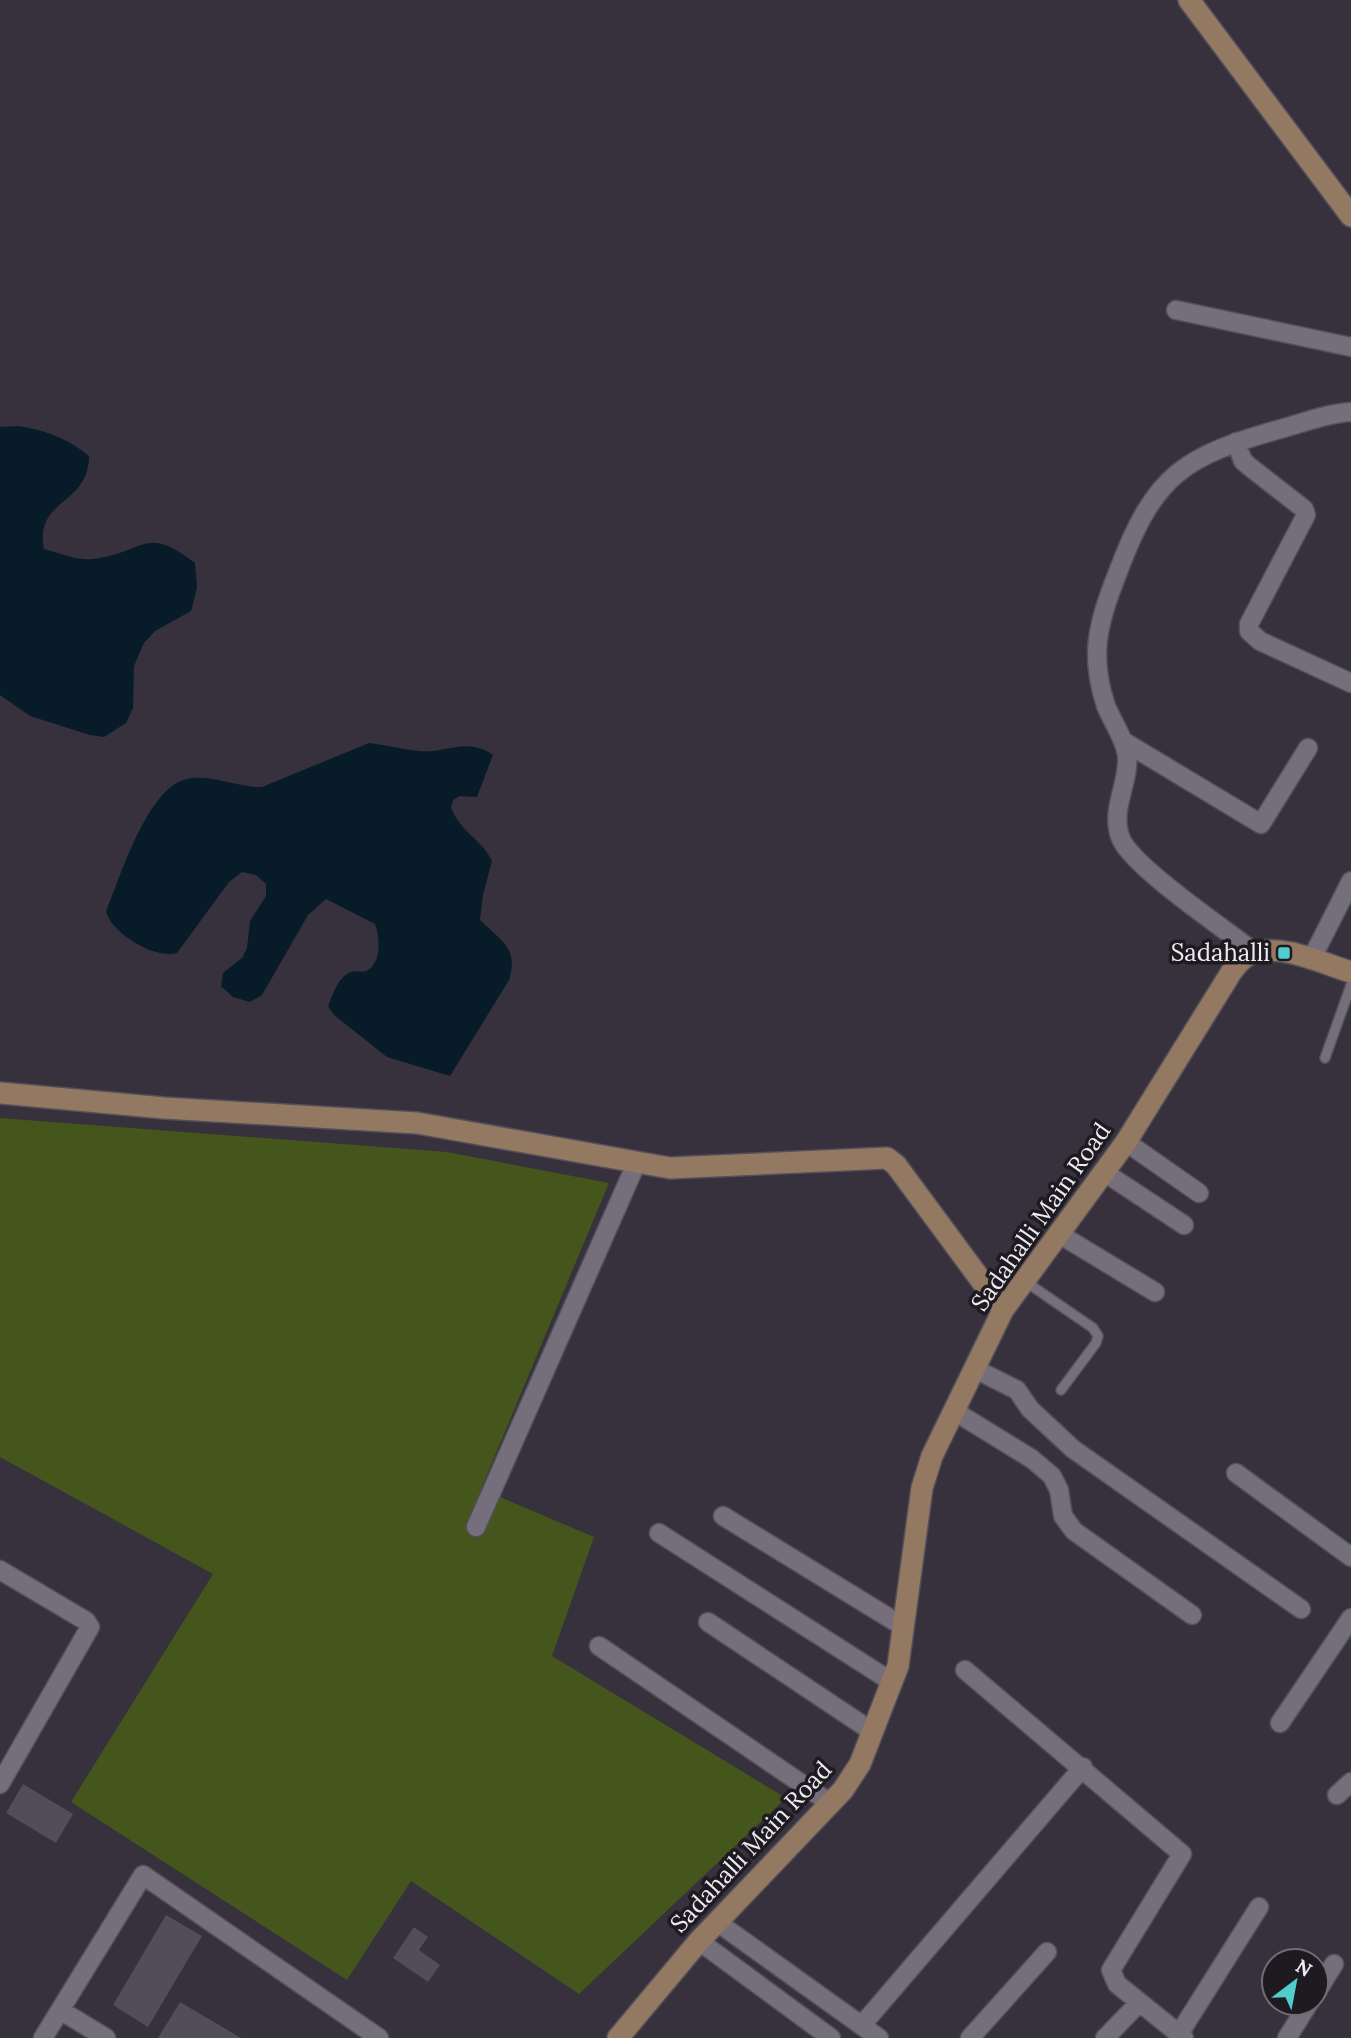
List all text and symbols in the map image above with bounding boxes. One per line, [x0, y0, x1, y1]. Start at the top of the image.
place label: Sadahalli [1171, 937, 1270, 968]
marker: Sadahalli [1276, 945, 1292, 961]
street label: Sadahalli Main Road [964, 1116, 1117, 1317]
street label: Sadahalli Main Road [663, 1754, 838, 1939]
north arrow [1260, 1947, 1330, 2017]
text: N [1291, 1954, 1317, 1982]

